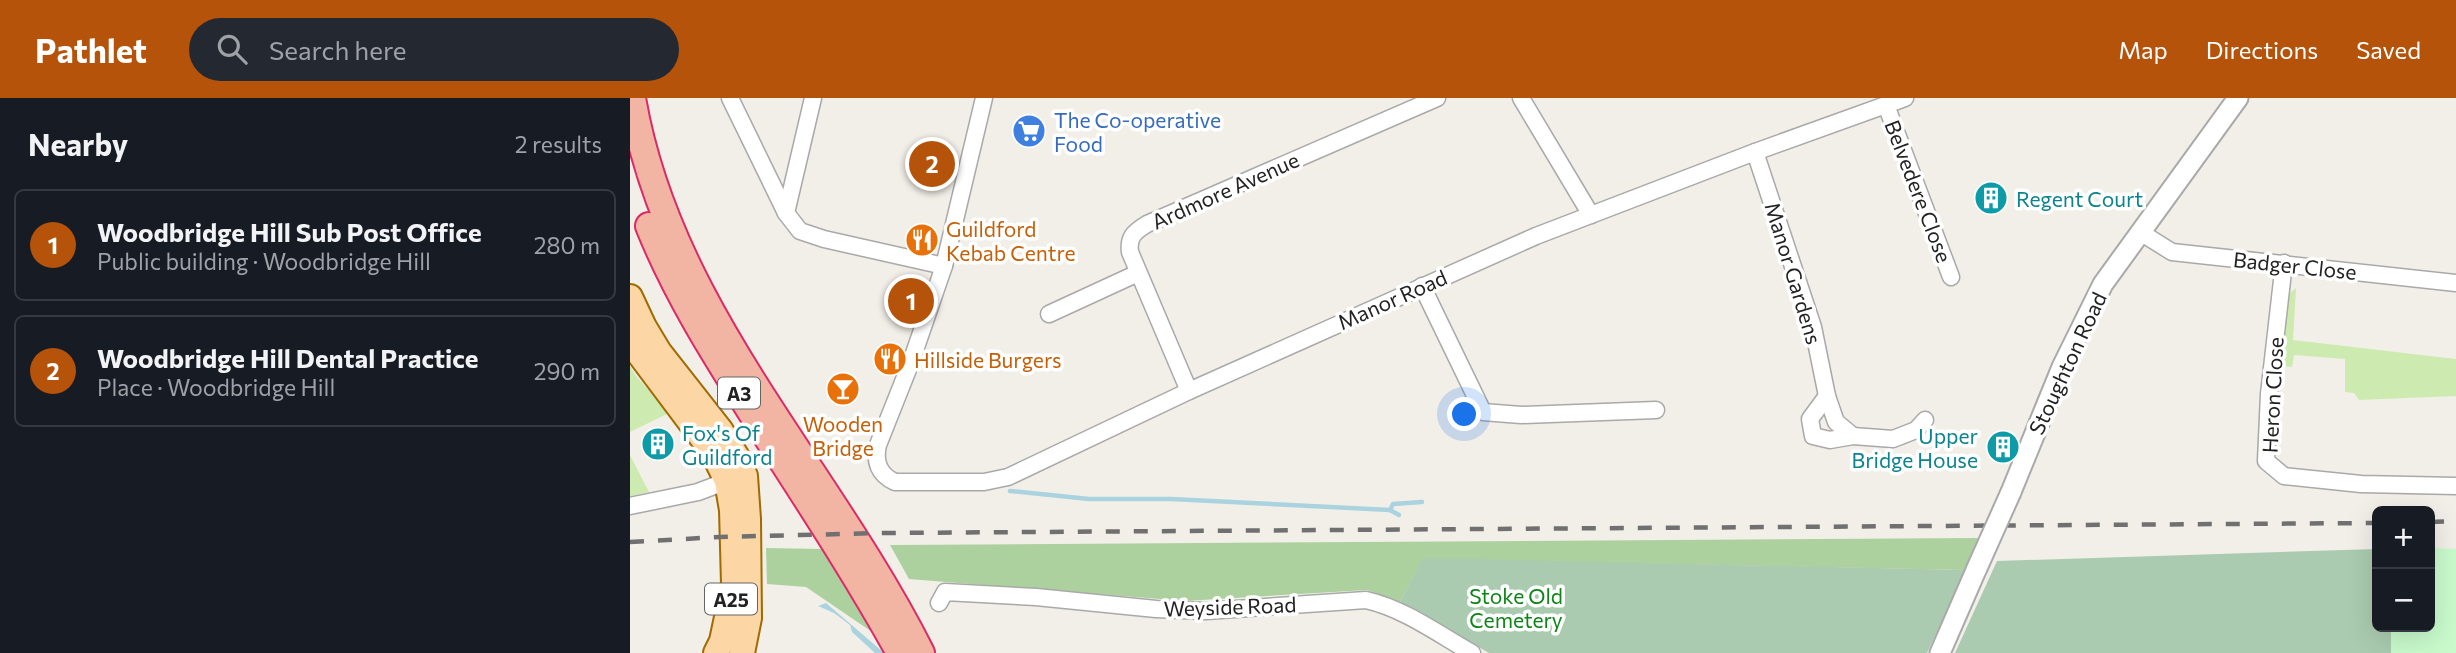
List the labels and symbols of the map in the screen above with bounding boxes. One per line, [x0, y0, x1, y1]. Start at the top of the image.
place label: The Co-operative Food [1054, 107, 1221, 156]
supermarket icon: The Co-operative Food [1010, 112, 1048, 150]
street label: Belvedere Close [1880, 116, 1958, 266]
pin: 2 [909, 138, 955, 190]
street label: Ardmore Avenue [1147, 146, 1303, 234]
building icon: Regent Court [1972, 179, 2010, 217]
place label: Regent Court [2016, 186, 2143, 211]
street label: Manor Gardens [1761, 199, 1827, 347]
place label: Guildford Kebab Centre [946, 216, 1075, 265]
restaurant icon: Guildford Kebab Centre [903, 221, 941, 259]
street label: Badger Close [2232, 246, 2358, 284]
street label: Manor Road [1334, 264, 1450, 334]
pin: 1 [888, 275, 934, 327]
street label: Stoughton Road [2023, 288, 2111, 438]
street label: Heron Close [2256, 336, 2288, 454]
restaurant icon: Hillside Burgers [871, 340, 909, 378]
place label: Hillside Burgers [914, 347, 1062, 372]
bar icon: Wooden Bridge [824, 370, 862, 408]
road number: A3 [718, 378, 760, 408]
your location [1447, 397, 1481, 431]
place label: Wooden Bridge [803, 411, 883, 460]
place label: Fox's Of Guildford [682, 420, 772, 469]
place label: Upper Bridge House [1852, 423, 1978, 472]
building icon: Fox's Of Guildford [639, 425, 677, 463]
building icon: Upper Bridge House [1984, 428, 2022, 466]
park label: Stoke Old Cemetery [1469, 583, 1563, 632]
road number: A25 [705, 584, 757, 614]
street label: Weyside Road [1163, 591, 1297, 621]

